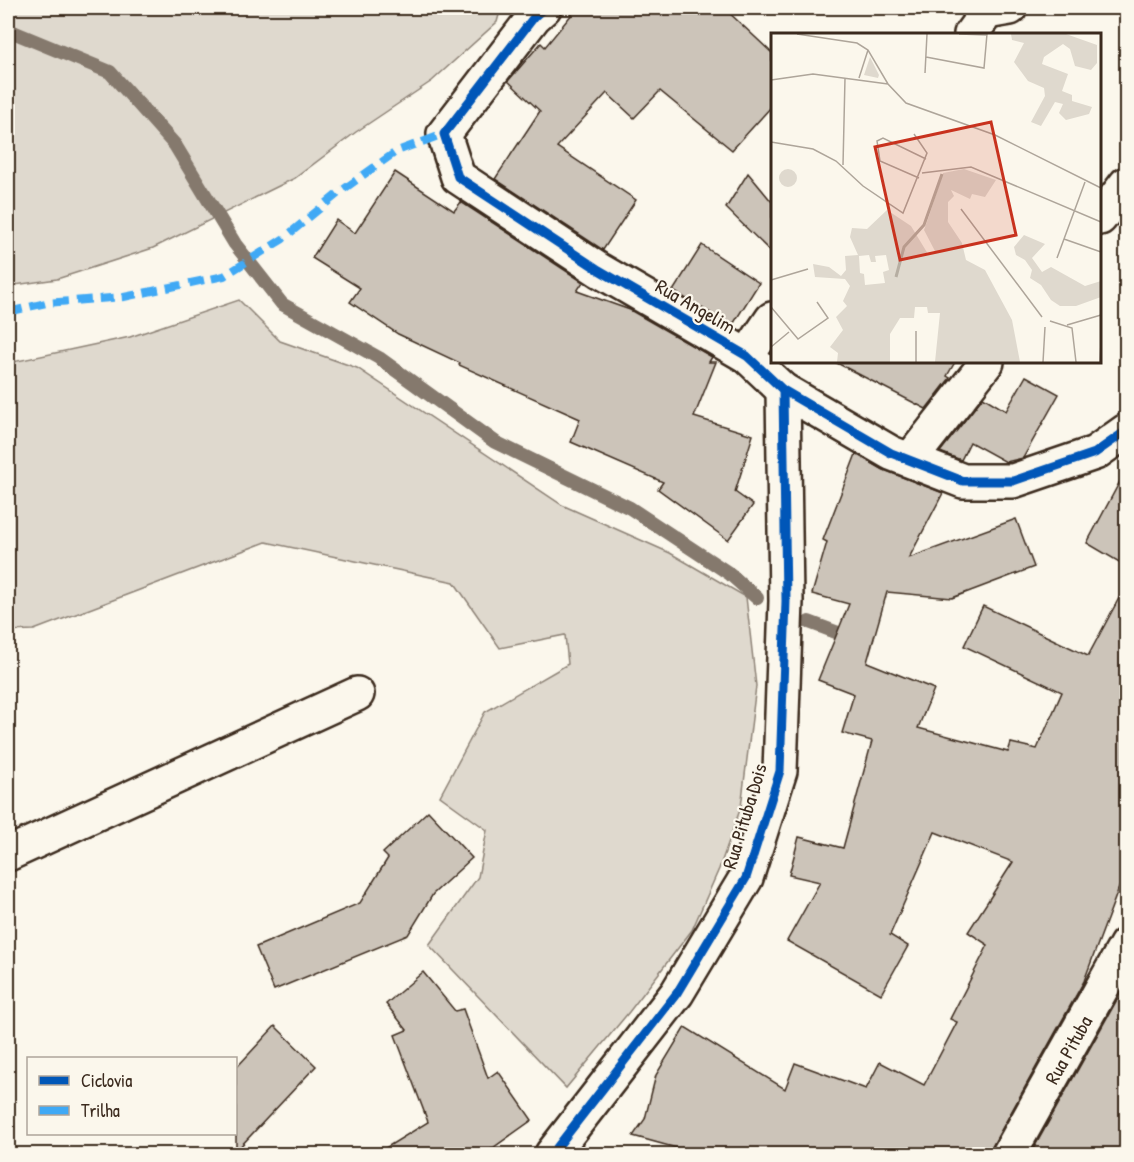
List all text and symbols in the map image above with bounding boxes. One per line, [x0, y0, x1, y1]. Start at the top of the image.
inset map [771, 33, 1101, 363]
street label: Rua Angelim [651, 272, 741, 340]
street label: Rua Pituba Dois [715, 760, 773, 872]
street label: Rua Pituba [1038, 1010, 1098, 1088]
legend [27, 1057, 237, 1135]
text: Ciclovia [81, 1068, 132, 1093]
text: Trilha [81, 1098, 120, 1123]

